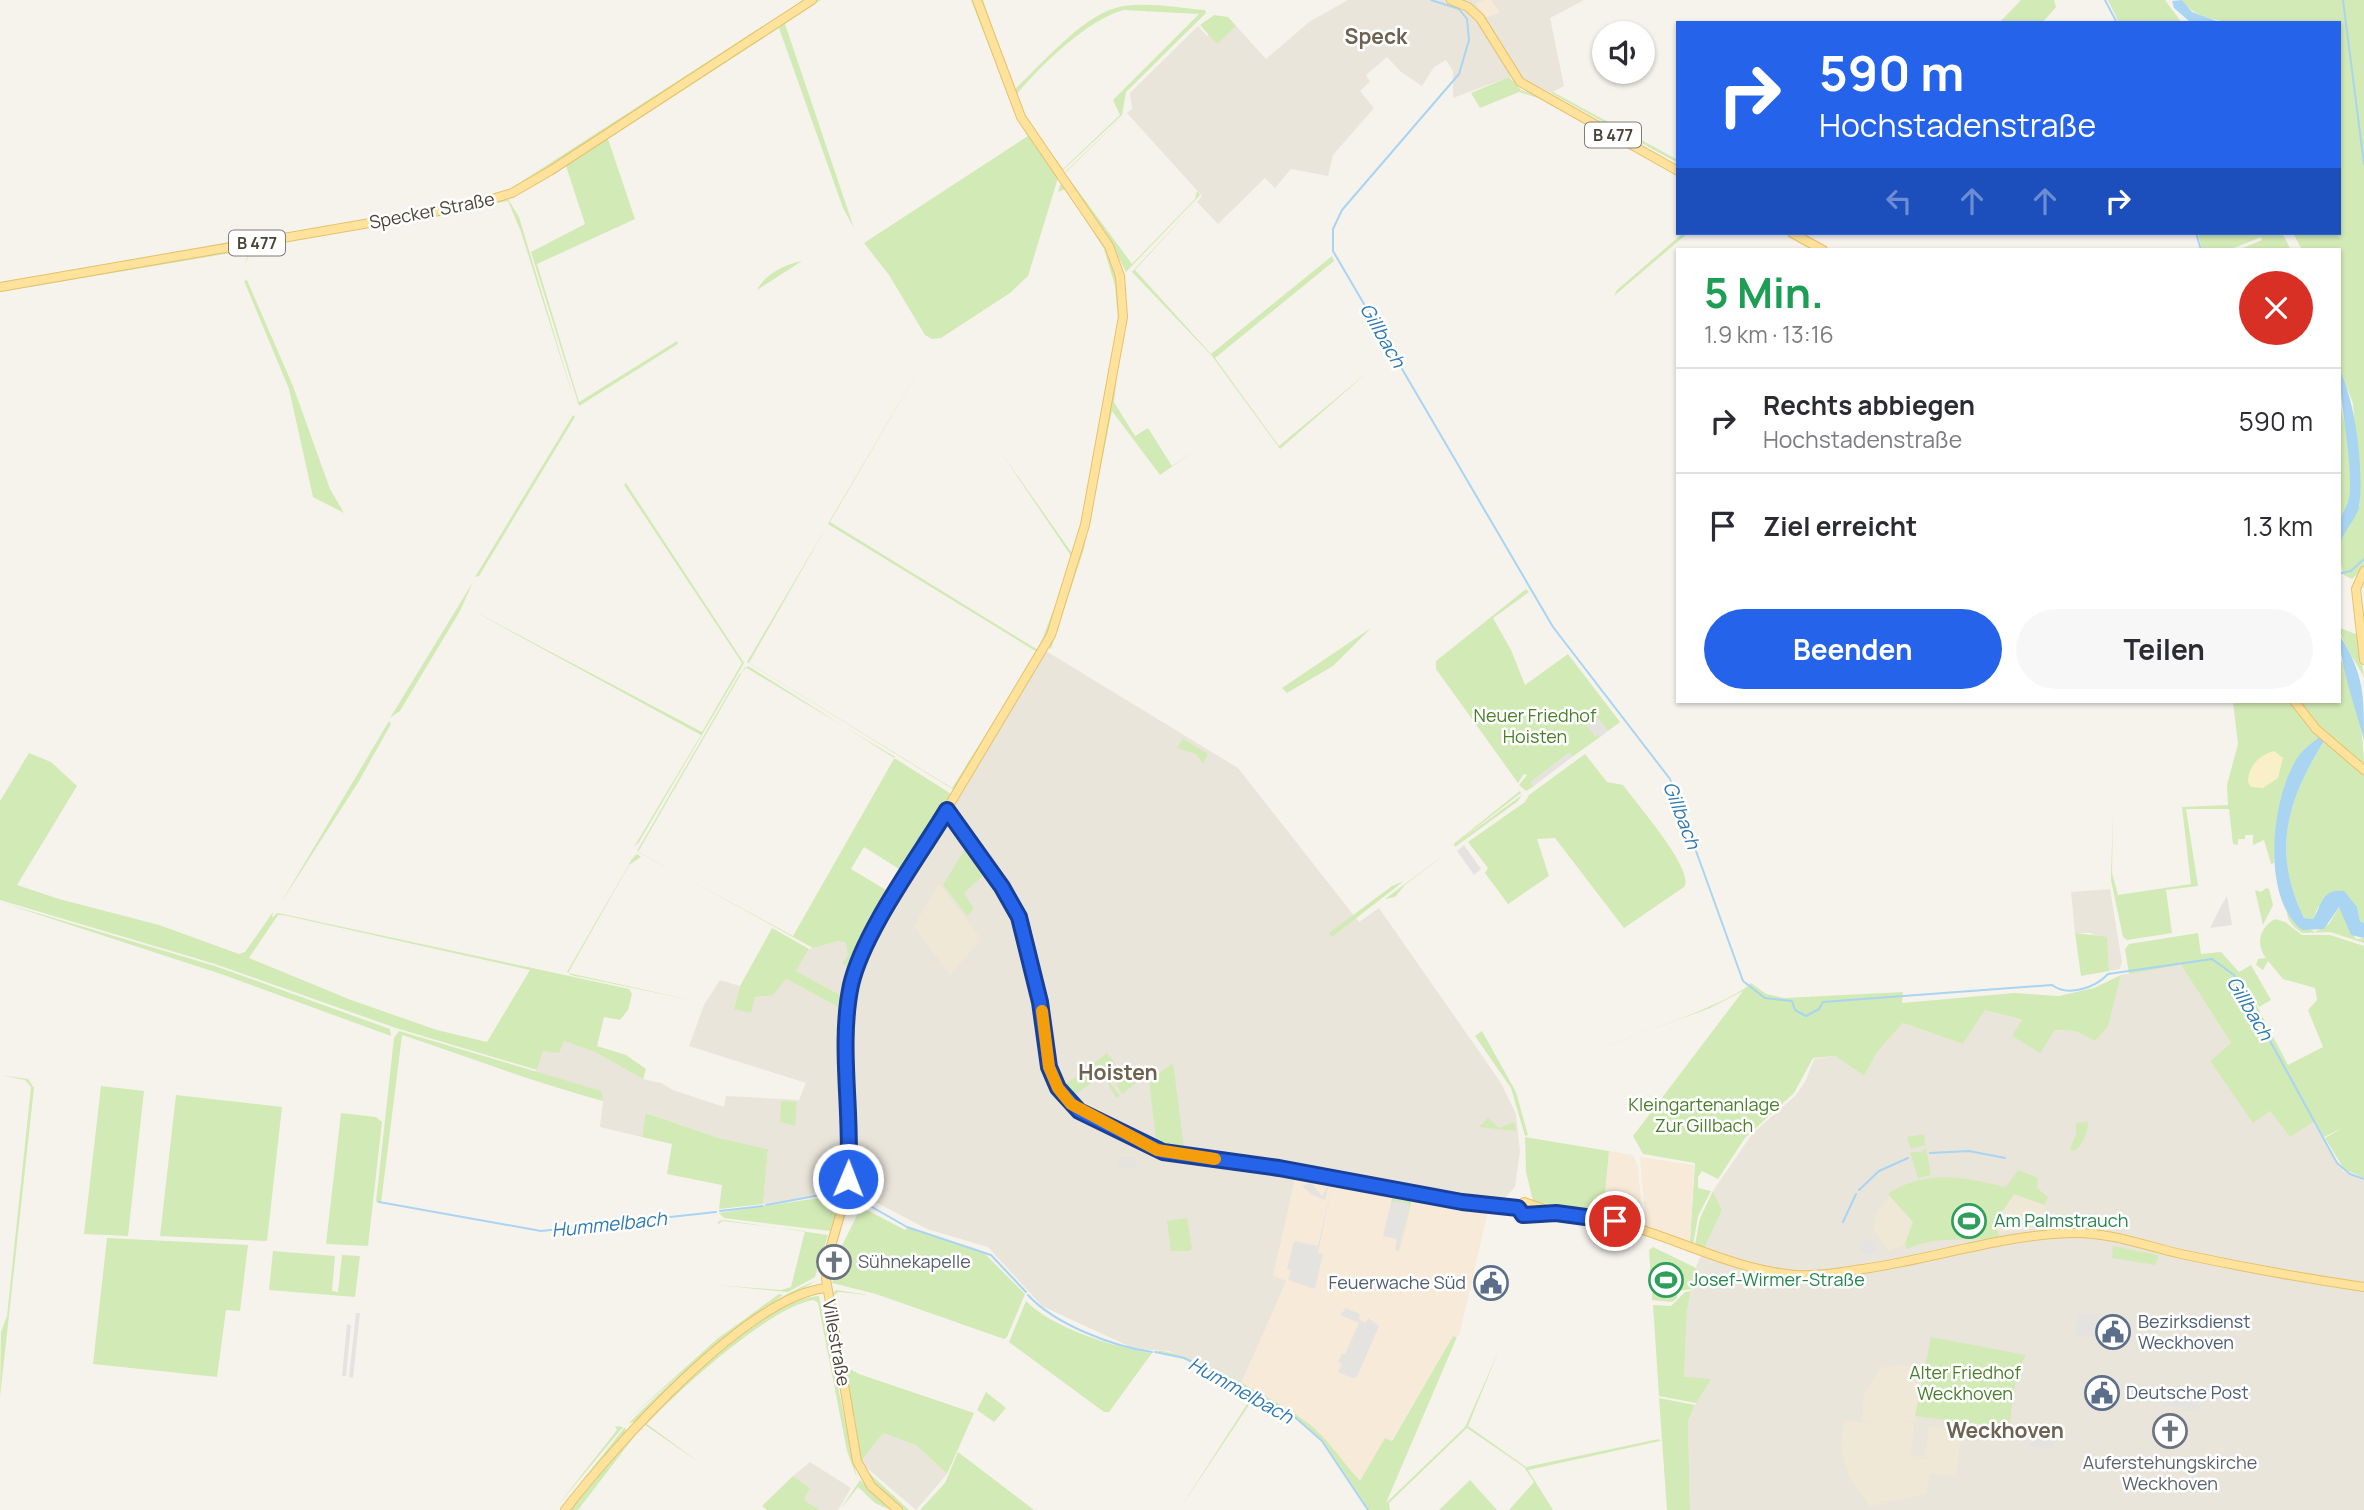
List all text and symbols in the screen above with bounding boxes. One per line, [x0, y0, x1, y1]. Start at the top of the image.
map controls [1592, 21, 1655, 84]
button: sound [1592, 21, 1655, 84]
district label: Speck [1345, 22, 1408, 50]
text: 590 m [1819, 39, 1964, 106]
icon: right [1704, 49, 1795, 140]
text: Hochstadenstraße [1819, 103, 2096, 147]
road number: B 477 [1585, 122, 1641, 148]
icon: left [1880, 182, 1918, 220]
icon: ahead [1953, 182, 1991, 220]
icon: ahead [2026, 182, 2064, 220]
icon: right [2099, 182, 2137, 220]
street label: Specker Straße [367, 186, 497, 234]
road number: B 477 [229, 230, 285, 256]
text: 5 Min. [1704, 263, 1824, 321]
button: close [2239, 271, 2313, 345]
water label: Gillbach [1354, 298, 1412, 373]
text: 1.9 km · 13:16 [1704, 318, 1834, 350]
text: Rechts abbiegen [1763, 387, 1975, 423]
icon: right [1704, 402, 1742, 440]
text: 590 m [2239, 403, 2313, 439]
text: Hochstadenstraße [1763, 423, 1962, 455]
icon: arrive [1704, 507, 1742, 545]
text: Ziel erreicht [1763, 508, 1917, 544]
text: 1.3 km [2243, 508, 2313, 544]
button: Beenden [1704, 609, 2002, 689]
button: Teilen [2016, 609, 2313, 689]
park label: Neuer Friedhof Hoisten [1474, 703, 1597, 748]
water label: Gillbach [1657, 778, 1707, 853]
water label: Gillbach [2221, 971, 2280, 1045]
district label: Hoisten [1078, 1058, 1158, 1086]
park label: Kleingartenanlage Zur Gillbach [1628, 1092, 1780, 1137]
position arrow [811, 1142, 885, 1216]
pin [1585, 1191, 1645, 1251]
icon: arrive [1596, 1202, 1634, 1240]
sports icon: Am Palmstrauch [1950, 1202, 1988, 1240]
water label: Hummelbach [550, 1205, 669, 1243]
place label: Am Palmstrauch [1994, 1208, 2128, 1232]
church icon: Sühnekapelle [815, 1243, 853, 1281]
place label: Sühnekapelle [858, 1249, 971, 1273]
sports icon: Josef-Wirmer-Straße [1647, 1261, 1685, 1299]
public building icon: Feuerwache Süd [1472, 1264, 1510, 1302]
place label: Josef-Wirmer-Straße [1690, 1267, 1865, 1291]
place label: Feuerwache Süd [1328, 1270, 1466, 1294]
street label: Villestraße [818, 1298, 856, 1388]
place label: Bezirksdienst Weckhoven [2138, 1309, 2250, 1354]
public building icon: Bezirksdienst Weckhoven [2094, 1313, 2132, 1351]
water label: Hummelbach [1184, 1351, 1298, 1430]
park label: Alter Friedhof Weckhoven [1909, 1360, 2021, 1405]
public building icon: Deutsche Post [2083, 1374, 2121, 1412]
place label: Deutsche Post [2126, 1380, 2249, 1404]
church icon: Auferstehungskirche Weckhoven [2151, 1412, 2189, 1450]
district label: Weckhoven [1946, 1416, 2064, 1444]
place label: Auferstehungskirche Weckhoven [2083, 1450, 2257, 1495]

